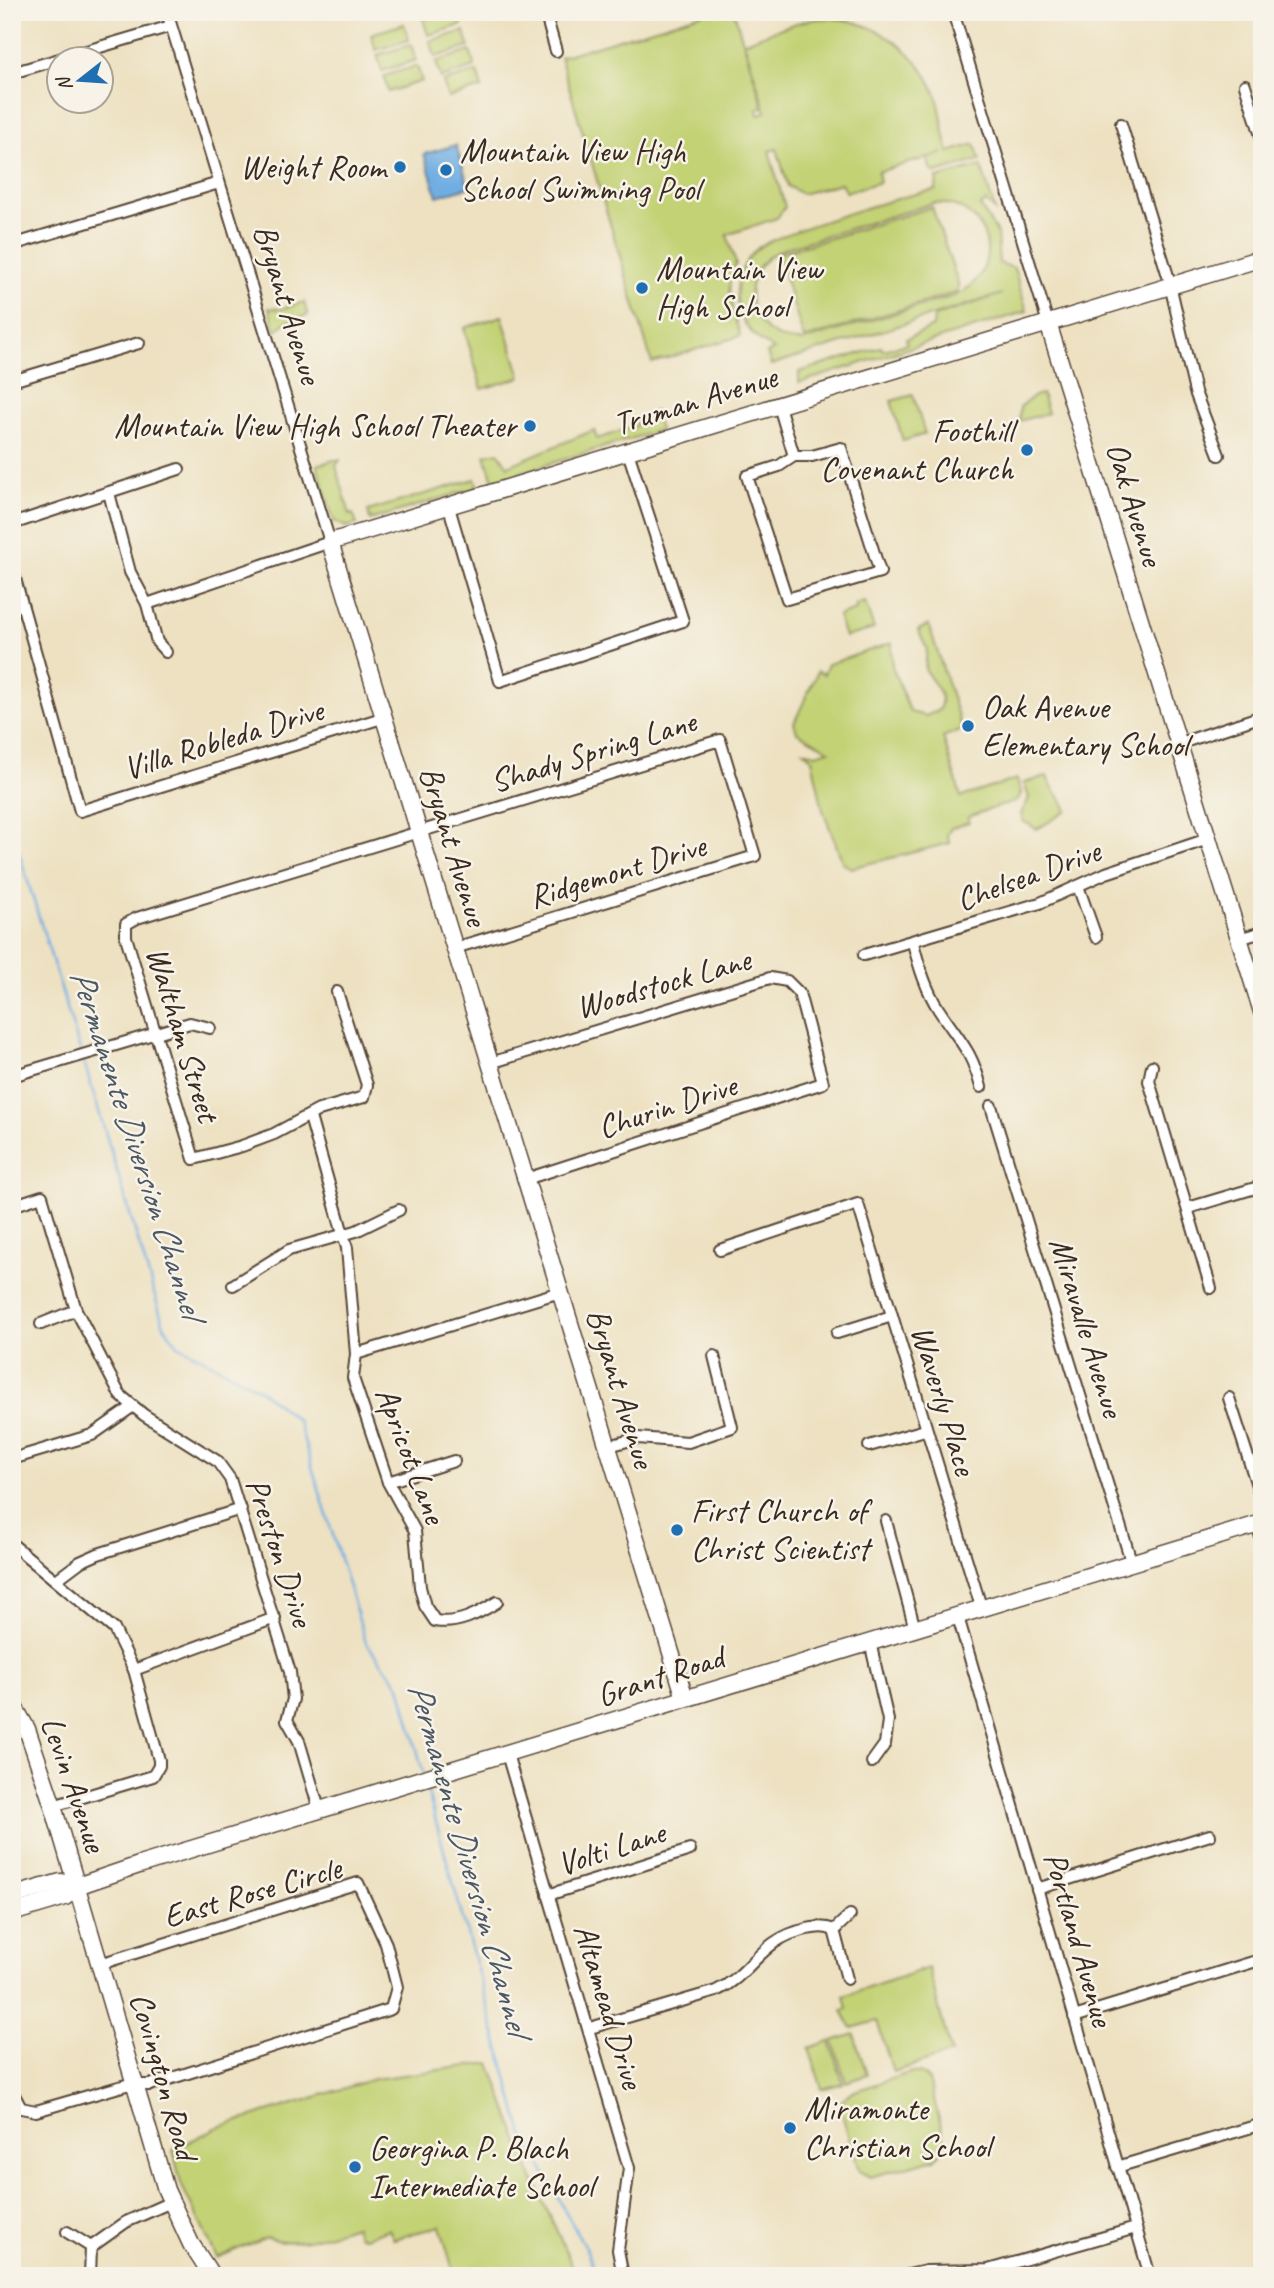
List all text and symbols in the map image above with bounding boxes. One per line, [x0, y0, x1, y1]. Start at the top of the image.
north arrow [46, 46, 116, 116]
text: N [51, 72, 78, 94]
place label: Mountain View High School Swimming Pool [460, 130, 705, 210]
place label: Weight Room [240, 146, 389, 188]
marker: Weight Room [392, 159, 408, 175]
marker: Mountain View High School Swimming Pool [438, 162, 454, 178]
street label: Bryant Avenue [244, 219, 333, 391]
place label: Mountain View High School [656, 248, 825, 328]
marker: Mountain View High School [634, 280, 650, 296]
street label: Truman Avenue [608, 355, 784, 445]
place label: Mountain View High School Theater [114, 405, 519, 447]
place label: Foothill Covenant Church [820, 410, 1018, 490]
marker: Mountain View High School Theater [522, 418, 538, 434]
street label: Oak Avenue [1096, 437, 1174, 573]
marker: Foothill Covenant Church [1019, 442, 1035, 458]
place label: Oak Avenue Elementary School [982, 686, 1193, 766]
street label: Villa Robleda Drive [118, 688, 330, 789]
street label: Shady Spring Lane [485, 699, 703, 802]
marker: Oak Avenue Elementary School [960, 718, 976, 734]
street label: Bryant Avenue [410, 761, 499, 933]
street label: Ridgemont Drive [524, 824, 712, 918]
street label: Chelsea Drive [950, 829, 1108, 920]
street label: Woodstock Lane [571, 937, 757, 1028]
street label: Waltham Street [137, 942, 230, 1129]
water label: Permanente Diversion Channel [60, 963, 218, 1334]
street label: Churin Drive [592, 1063, 744, 1148]
street label: Miravalle Avenue [1040, 1232, 1135, 1424]
street label: Bryant Avenue [577, 1303, 666, 1475]
street label: Waverly Place [901, 1320, 987, 1482]
street label: Apricot Lane [366, 1381, 457, 1531]
street label: Preston Drive [236, 1473, 324, 1634]
place label: First Church of Christ Scientist [691, 1490, 873, 1570]
marker: First Church of Christ Scientist [669, 1522, 685, 1538]
street label: Grant Road [591, 1634, 733, 1716]
water label: Permanente Diversion Channel [397, 1677, 544, 2050]
street label: Levin Avenue [31, 1711, 117, 1859]
street label: Volti Lane [552, 1810, 672, 1885]
street label: East Rose Circle [158, 1846, 348, 1937]
street label: Portland Avenue [1034, 1847, 1124, 2033]
street label: Altamead Drive [564, 1919, 655, 2096]
street label: Covington Road [120, 1988, 209, 2169]
place label: Miramonte Christian School [804, 2088, 996, 2168]
marker: Miramonte Christian School [782, 2120, 798, 2136]
place label: Georgina P. Blach Intermediate School [369, 2127, 599, 2207]
marker: Georgina P. Blach Intermediate School [347, 2159, 363, 2175]

